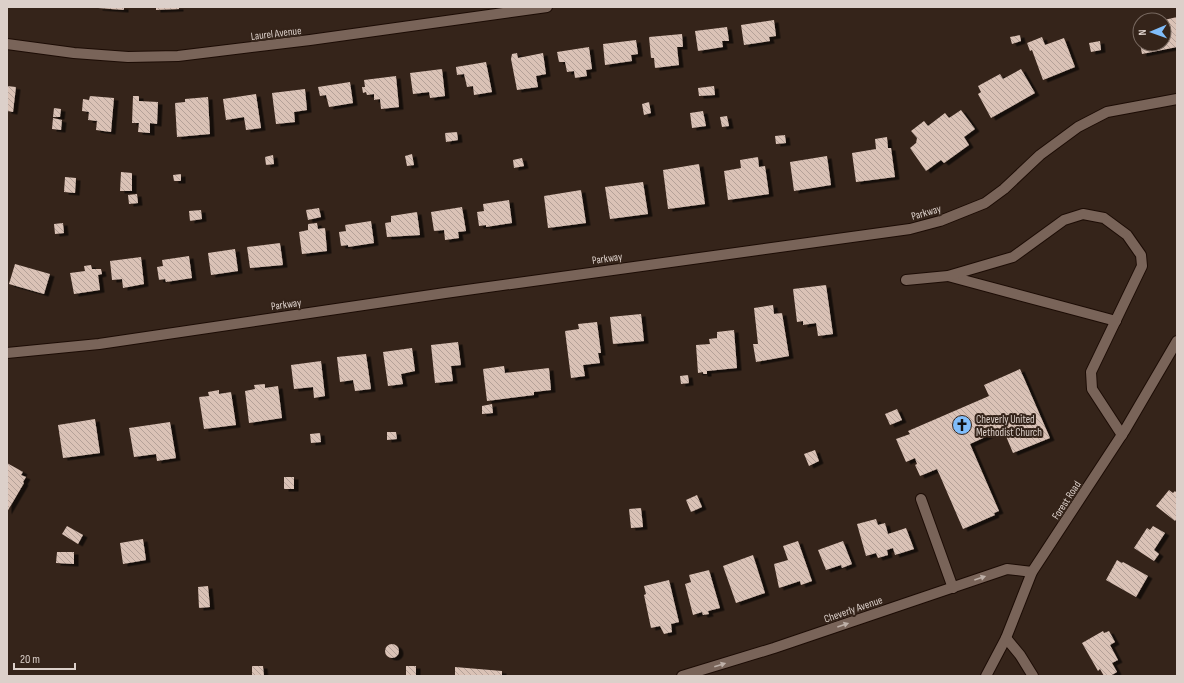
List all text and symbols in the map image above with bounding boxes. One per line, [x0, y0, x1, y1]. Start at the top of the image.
north arrow [1132, 12, 1172, 52]
street label: Laurel Avenue [250, 24, 302, 43]
text: N [1136, 29, 1149, 35]
street label: Parkway [910, 202, 943, 223]
street label: Parkway [591, 250, 624, 267]
street label: Parkway [270, 296, 303, 313]
place label: Cheverly United Methodist Church [976, 413, 1042, 439]
church icon: Cheverly United Methodist Church [951, 414, 973, 436]
street label: Forest Road [1049, 478, 1084, 522]
one-way arrow [974, 575, 986, 581]
street label: Cheverly Avenue [822, 593, 884, 626]
one-way arrow [838, 622, 850, 628]
scale bar [14, 645, 75, 671]
text: 20 m [20, 652, 40, 667]
one-way arrow [714, 662, 726, 668]

